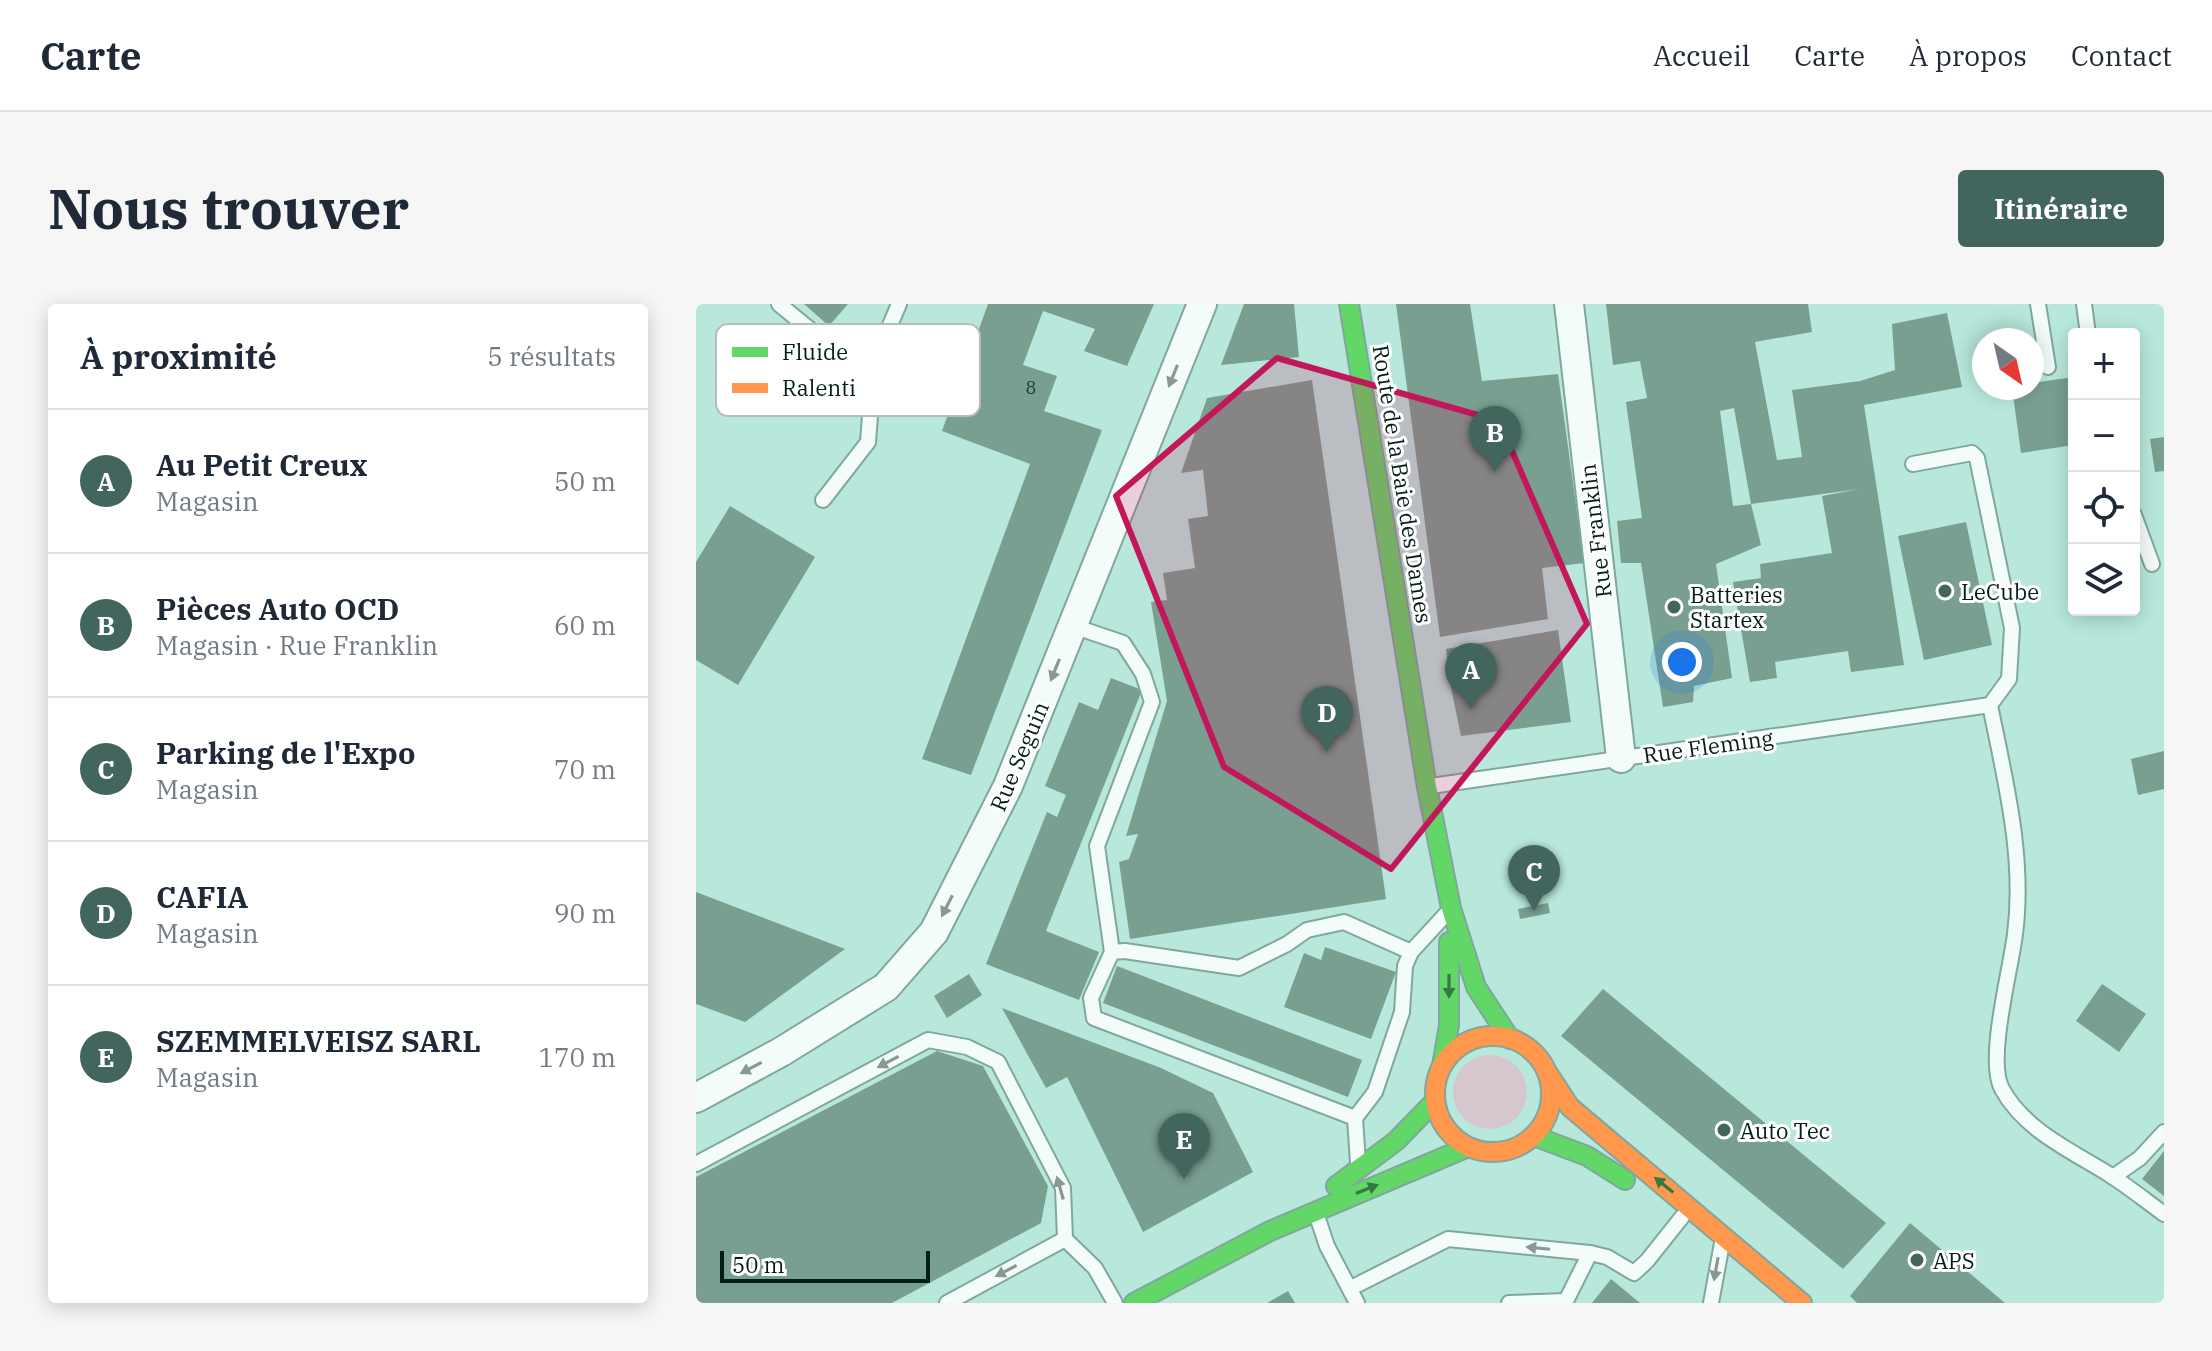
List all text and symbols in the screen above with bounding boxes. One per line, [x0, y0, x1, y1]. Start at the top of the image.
text: Carte [40, 31, 142, 80]
text: Accueil [1653, 37, 1750, 74]
text: Carte [1794, 37, 1865, 74]
text: À propos [1909, 37, 2027, 74]
text: Contact [2071, 37, 2172, 74]
button: Itinéraire [1958, 170, 2164, 247]
text: Nous trouver [48, 172, 409, 244]
legend [716, 324, 980, 416]
north arrow [1972, 328, 2044, 400]
map controls [2068, 328, 2140, 616]
button: + [2068, 328, 2140, 400]
text: À proximité [80, 334, 277, 378]
text: Fluide [782, 337, 848, 366]
text: 5 résultats [487, 339, 616, 373]
street label: Route de la Baie des Dames [1367, 343, 1439, 625]
one-way arrow [1166, 364, 1179, 388]
text: Ralenti [782, 373, 856, 402]
house number: 8 [1026, 376, 1036, 399]
button: − [2068, 400, 2140, 472]
pin: B [1469, 406, 1521, 472]
text: Au Petit Creux [156, 445, 367, 484]
street label: Rue Franklin [1572, 462, 1618, 600]
text: A [97, 464, 115, 498]
text: 50 m [554, 464, 616, 498]
button: locate [2068, 472, 2140, 544]
text: Magasin [156, 484, 259, 518]
button: layers [2068, 544, 2140, 616]
place label: LeCube [1961, 577, 2039, 606]
place label: Batteries Startex [1690, 580, 1783, 634]
marker: LeCube [1936, 582, 1954, 600]
text: Pièces Auto OCD [156, 589, 399, 628]
marker: Batteries Startex [1665, 598, 1683, 616]
text: B [97, 608, 115, 642]
text: 60 m [554, 608, 616, 642]
text: Magasin · Rue Franklin [156, 628, 438, 662]
your location [1662, 642, 1702, 682]
pin: A [1445, 643, 1497, 709]
one-way arrow [1048, 658, 1061, 682]
pin: D [1301, 686, 1353, 752]
street label: Rue Seguin [983, 697, 1055, 815]
street label: Rue Fleming [1641, 723, 1775, 769]
text: Parking de l'Expo [156, 733, 415, 772]
text: C [97, 752, 115, 786]
text: 70 m [554, 752, 616, 786]
text: Magasin [156, 772, 259, 806]
pin: C [1508, 845, 1560, 911]
text: CAFIA [156, 877, 248, 916]
one-way arrow [941, 894, 954, 917]
text: D [96, 896, 116, 930]
text: 90 m [554, 896, 616, 930]
text: Magasin [156, 916, 259, 950]
one-way arrow [1443, 974, 1455, 999]
text: SZEMMELVEISZ SARL [156, 1021, 481, 1060]
text: E [97, 1040, 115, 1074]
text: 170 m [538, 1040, 616, 1074]
one-way arrow [877, 1054, 899, 1068]
text: Magasin [156, 1060, 259, 1094]
one-way arrow [739, 1061, 762, 1075]
pin: E [1158, 1113, 1210, 1179]
place label: Auto Tec [1740, 1116, 1830, 1145]
marker: Auto Tec [1715, 1121, 1733, 1139]
one-way arrow [1053, 1175, 1066, 1199]
one-way arrow [1654, 1177, 1674, 1194]
one-way arrow [1355, 1183, 1379, 1196]
one-way arrow [1525, 1242, 1550, 1255]
place label: APS [1933, 1246, 1975, 1275]
scale bar [720, 1247, 930, 1283]
text: 50 m [732, 1250, 784, 1279]
marker: APS [1908, 1251, 1926, 1269]
one-way arrow [1710, 1256, 1722, 1281]
one-way arrow [995, 1264, 1017, 1278]

